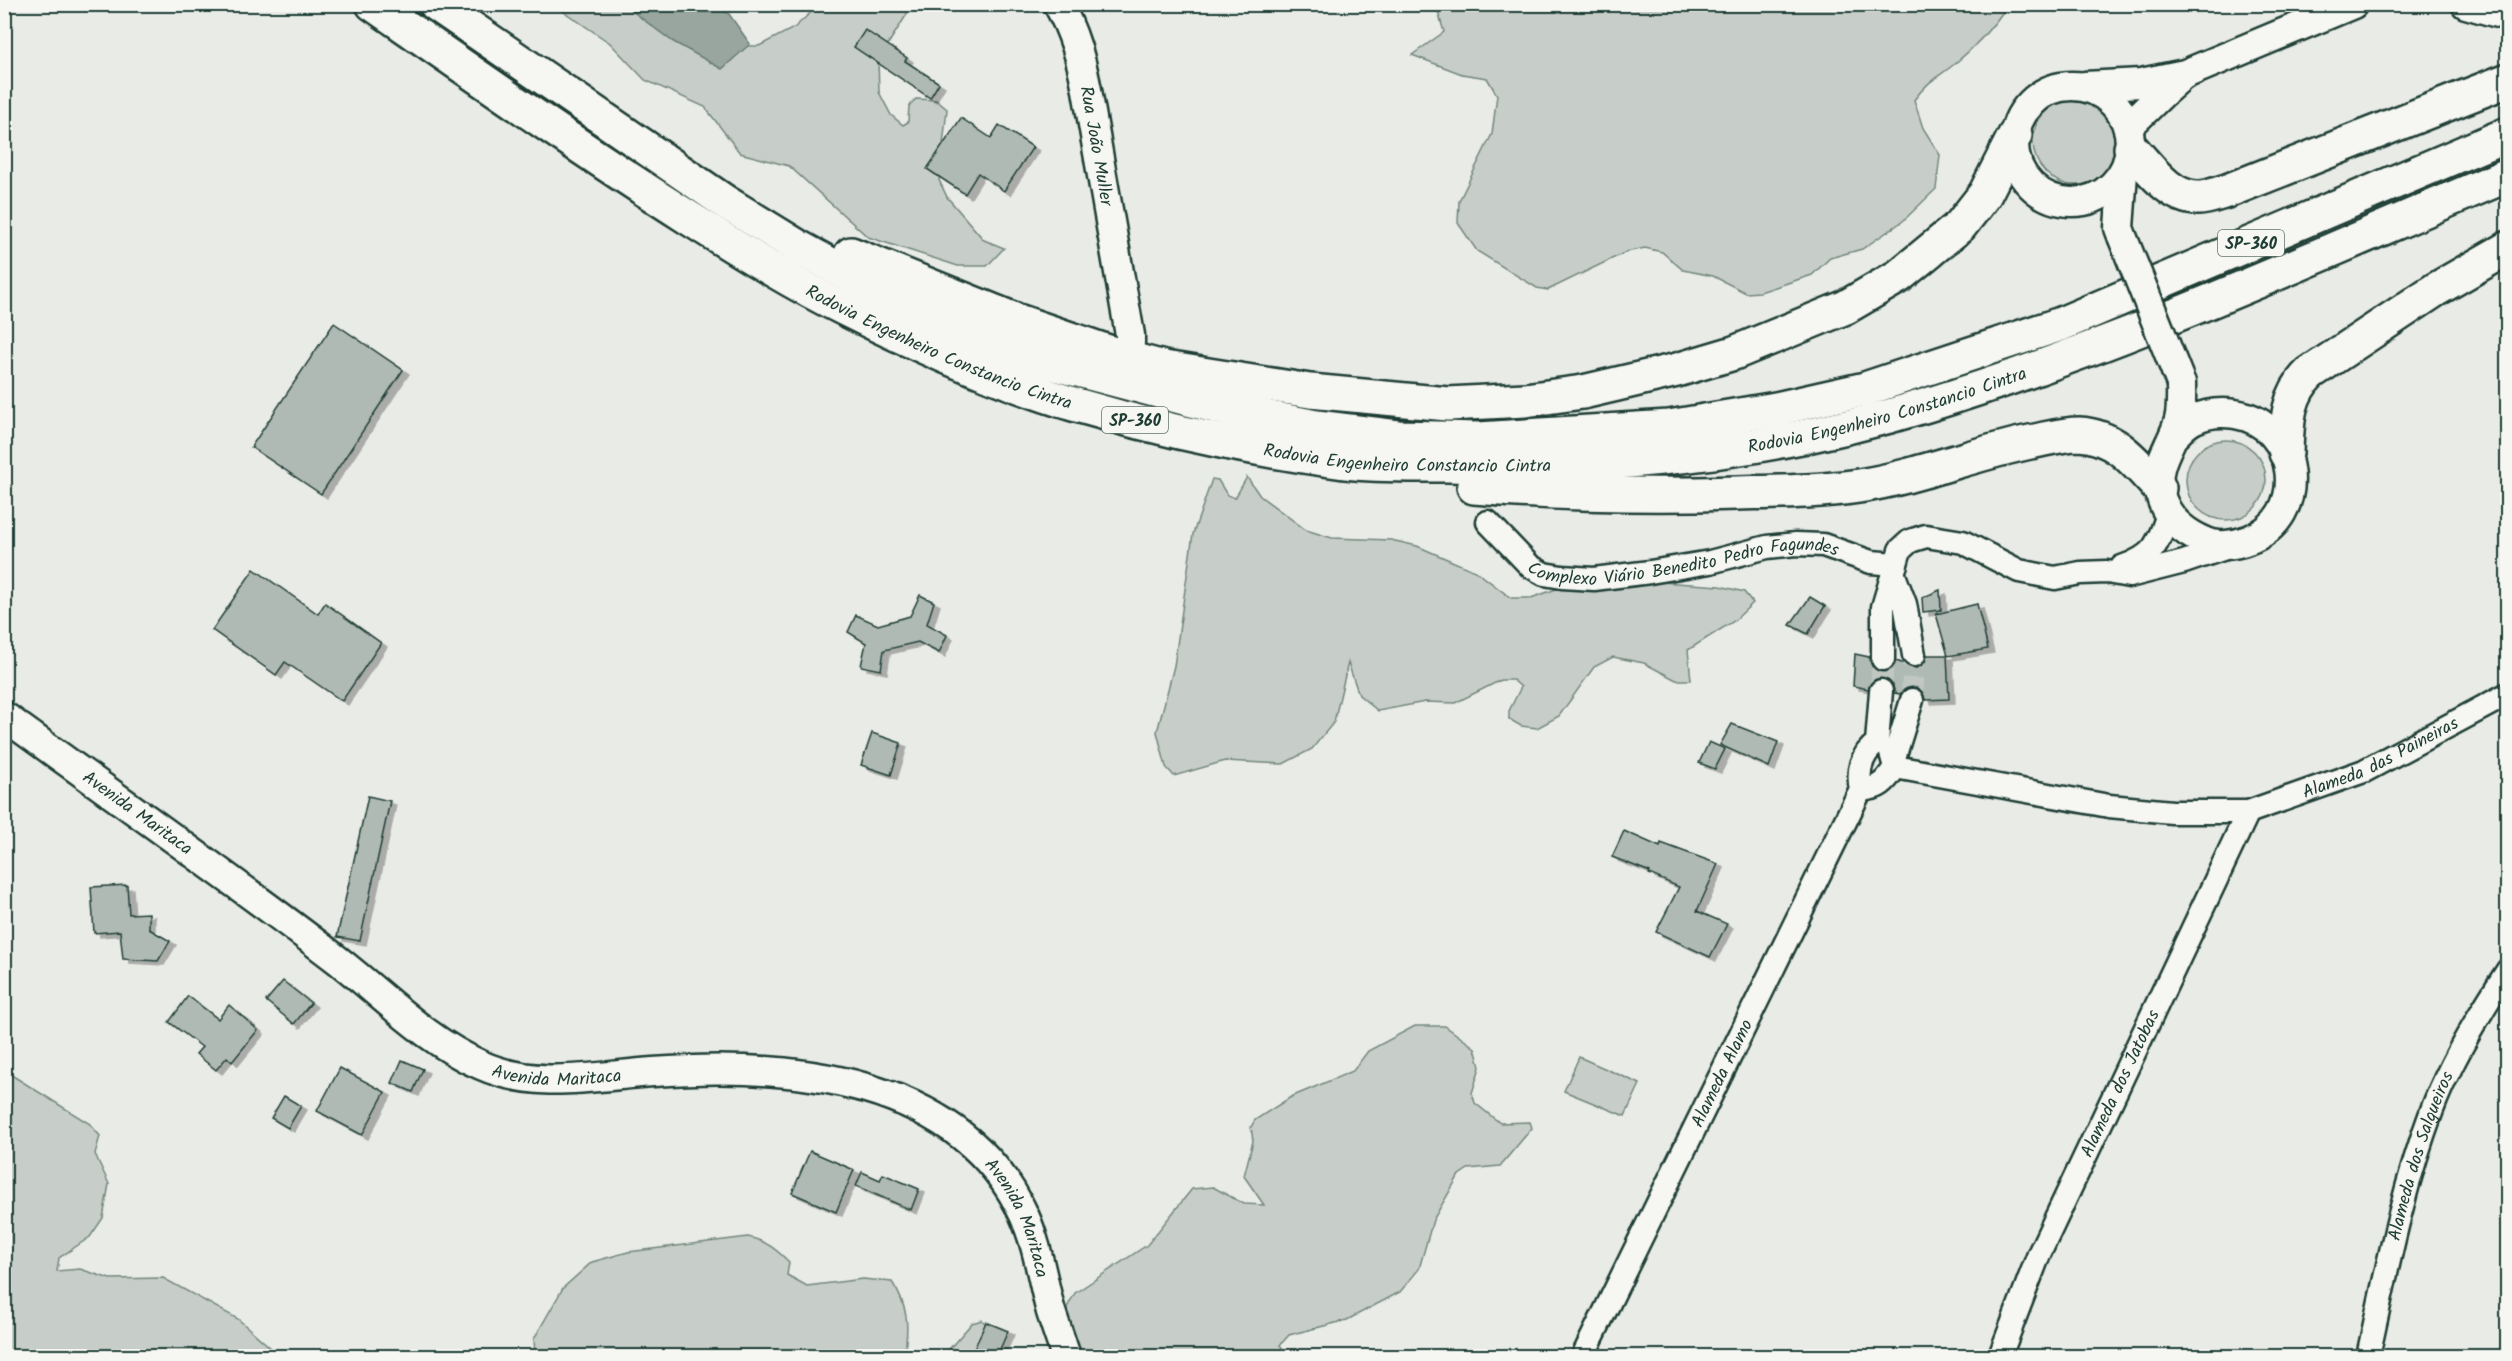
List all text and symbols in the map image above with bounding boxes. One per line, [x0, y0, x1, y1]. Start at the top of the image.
street label: Rua João Muller [1071, 84, 1120, 209]
road number: SP-360 [2218, 230, 2284, 256]
street label: Rodovia Engenheiro Constancio Cintra [800, 278, 1075, 419]
street label: Rodovia Engenheiro Constancio Cintra [1746, 360, 2031, 463]
road number: SP-360 [1102, 407, 1168, 433]
street label: Rodovia Engenheiro Constancio Cintra [1261, 437, 1551, 482]
street label: Complexo Viário Benedito Pedro Fagundes [1521, 531, 1843, 595]
street label: Alameda das Paineiras [2299, 710, 2465, 808]
street label: Avenida Maritaca [76, 764, 198, 864]
street label: Alameda dos Jatobas [2074, 1005, 2169, 1163]
street label: Alameda Alamo [1684, 1015, 1762, 1133]
street label: Avenida Maritaca [488, 1057, 623, 1096]
street label: Alameda dos Salgueiros [2381, 1067, 2463, 1244]
street label: Avenida Maritaca [976, 1152, 1055, 1281]

